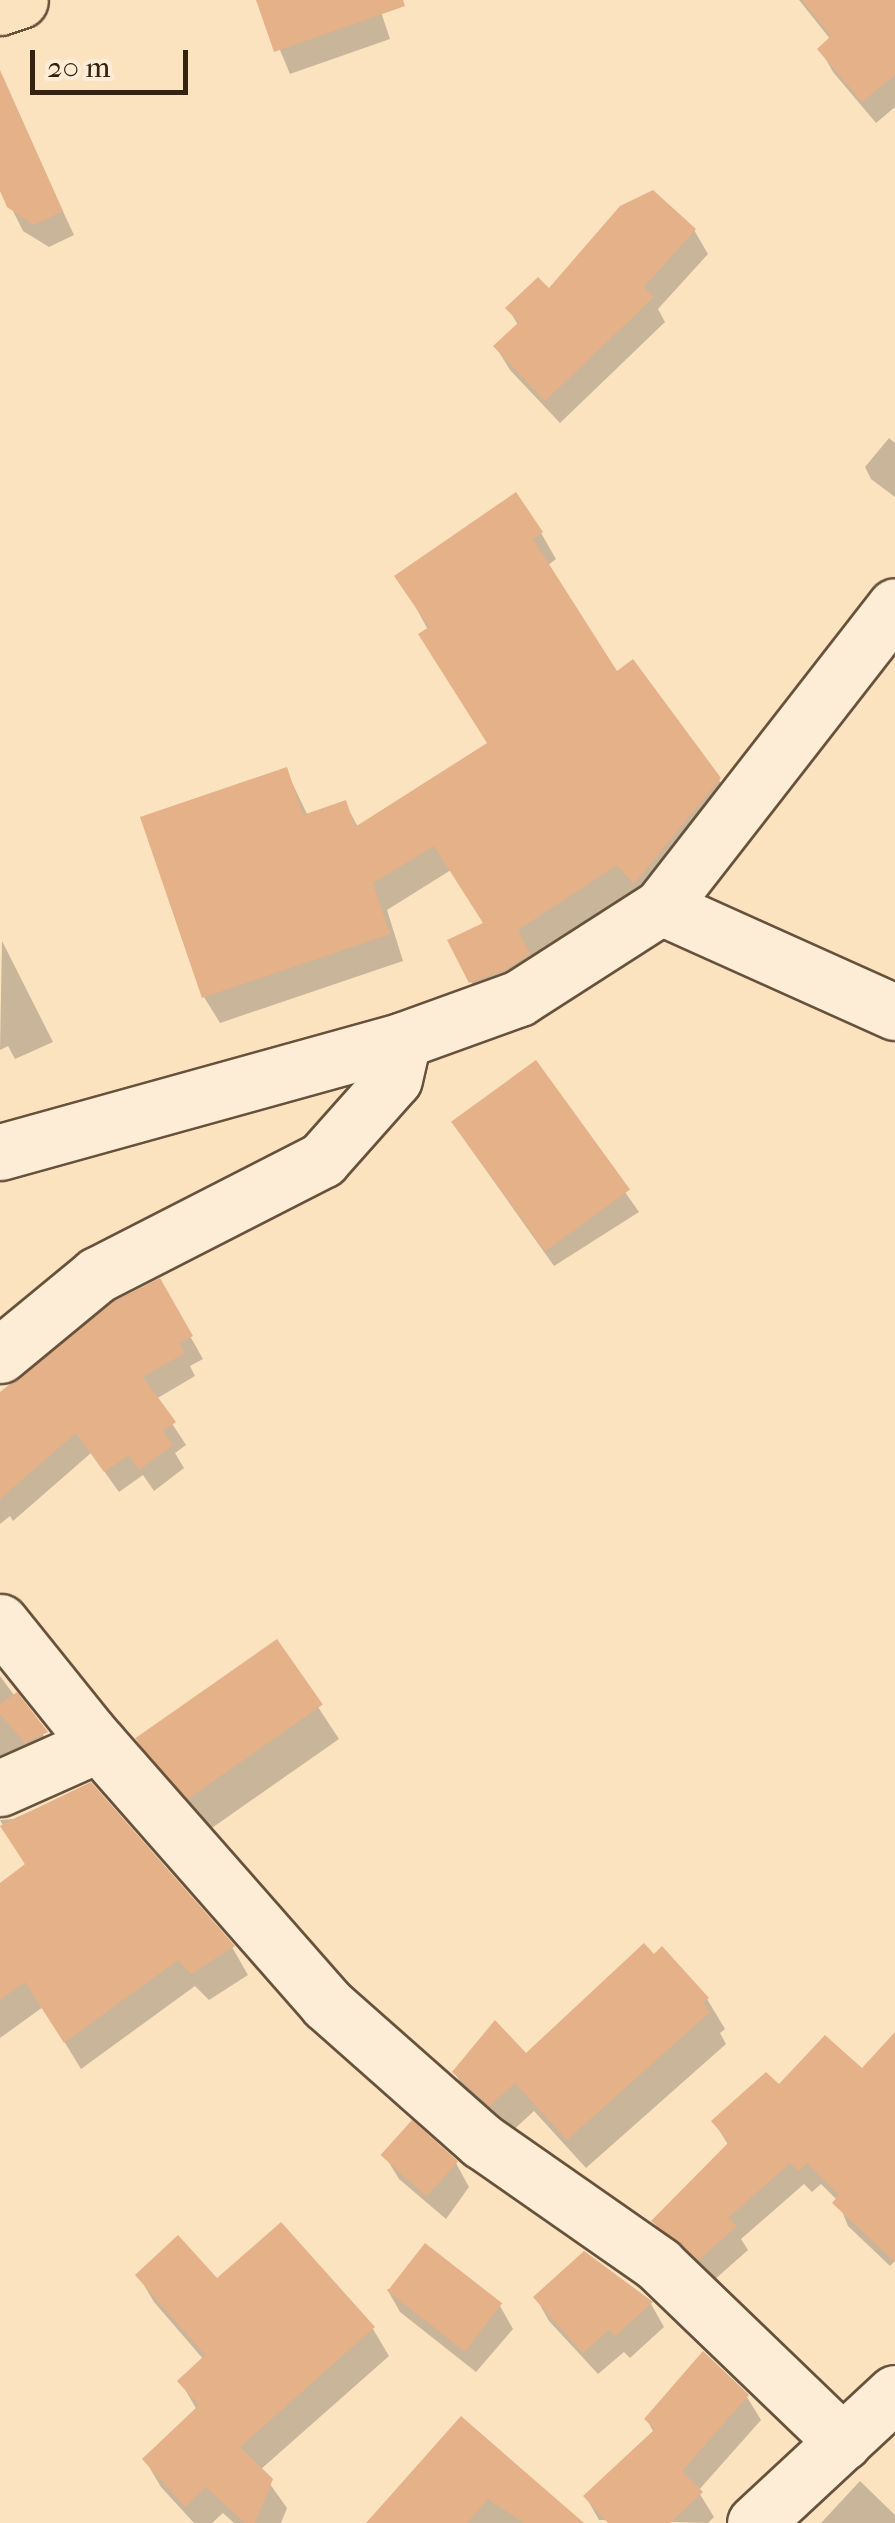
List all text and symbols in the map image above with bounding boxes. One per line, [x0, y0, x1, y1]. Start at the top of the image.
scale bar [35, 30, 192, 92]
text: 20 m [47, 50, 110, 85]

